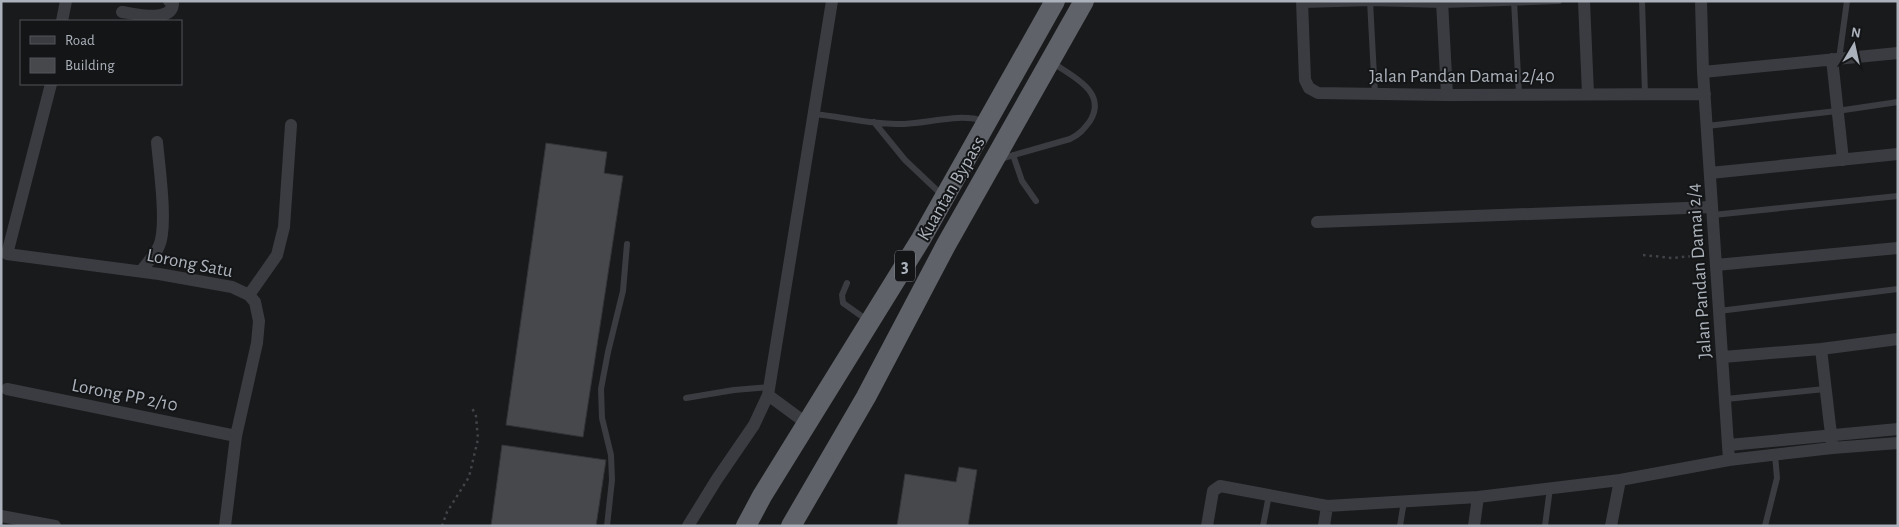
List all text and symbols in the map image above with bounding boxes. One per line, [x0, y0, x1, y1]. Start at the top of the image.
legend [20, 20, 182, 85]
north arrow [1829, 20, 1879, 70]
text: N [1850, 25, 1862, 41]
text: Road [65, 33, 95, 48]
text: Building [65, 58, 115, 73]
street label: Jalan Pandan Damai 2/40 [1369, 67, 1555, 86]
street label: Kuantan Bypass [914, 134, 989, 244]
street label: Jalan Pandan Damai 2/4 [1684, 183, 1715, 359]
street label: Lorong Satu [145, 246, 235, 281]
road number: 3 [895, 250, 915, 282]
street label: Lorong PP 2/10 [70, 376, 179, 415]

